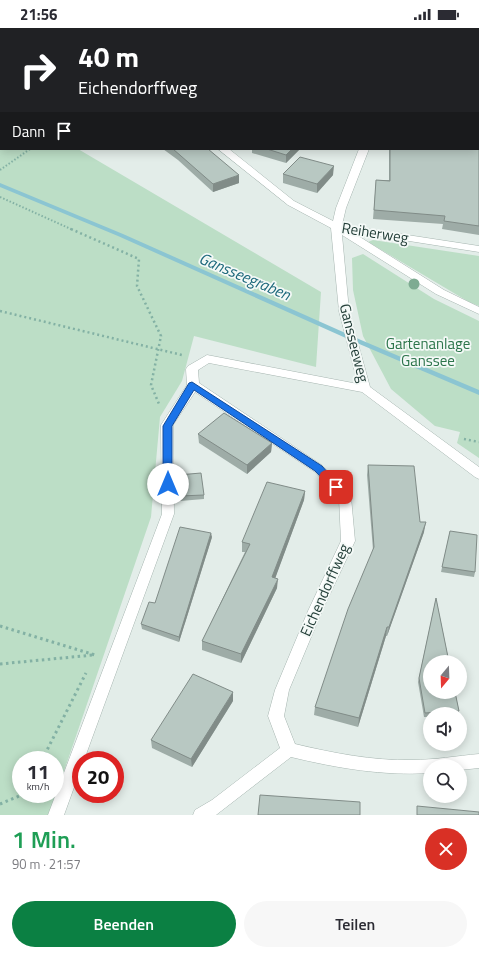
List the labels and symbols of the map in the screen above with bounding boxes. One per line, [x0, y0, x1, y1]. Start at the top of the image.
street label: Reiherweg [340, 216, 410, 249]
water label: Gansseegraben [196, 246, 295, 306]
street label: Gansseeweg [334, 301, 375, 385]
park label: Gartenanlage Ganssee [386, 332, 470, 372]
position arrow [147, 463, 189, 505]
pin [319, 470, 353, 504]
street label: Eichendorffweg [294, 539, 355, 640]
north arrow [423, 655, 467, 699]
speed limit sign: 20 [72, 751, 124, 803]

